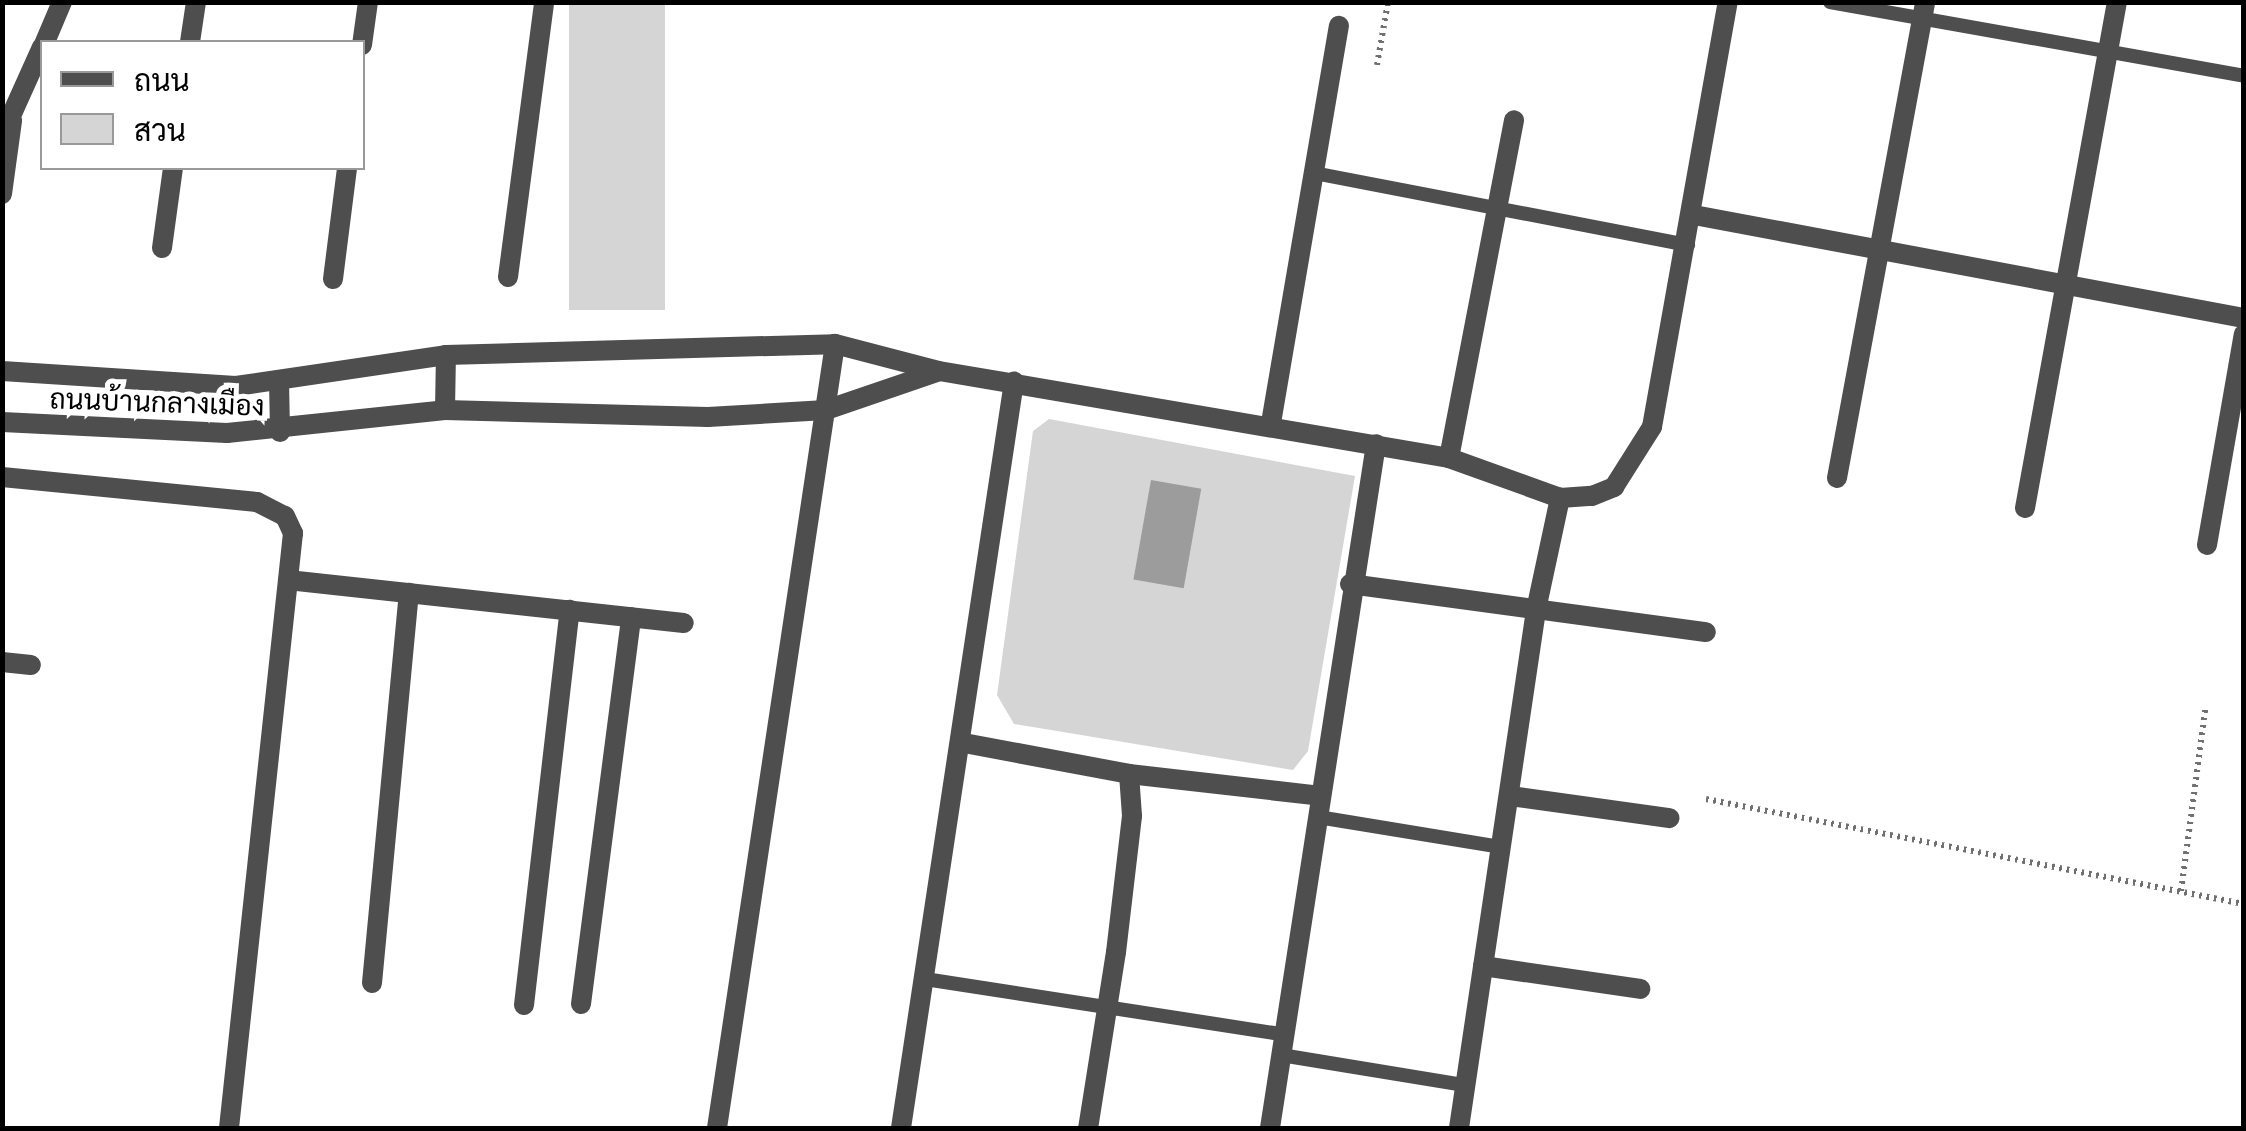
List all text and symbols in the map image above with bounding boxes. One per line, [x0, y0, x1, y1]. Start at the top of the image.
legend [40, 40, 365, 170]
text: ถนน [134, 59, 190, 100]
text: สวน [134, 109, 186, 150]
street label: ถนนบ้านกลางเมือง [49, 380, 265, 422]

